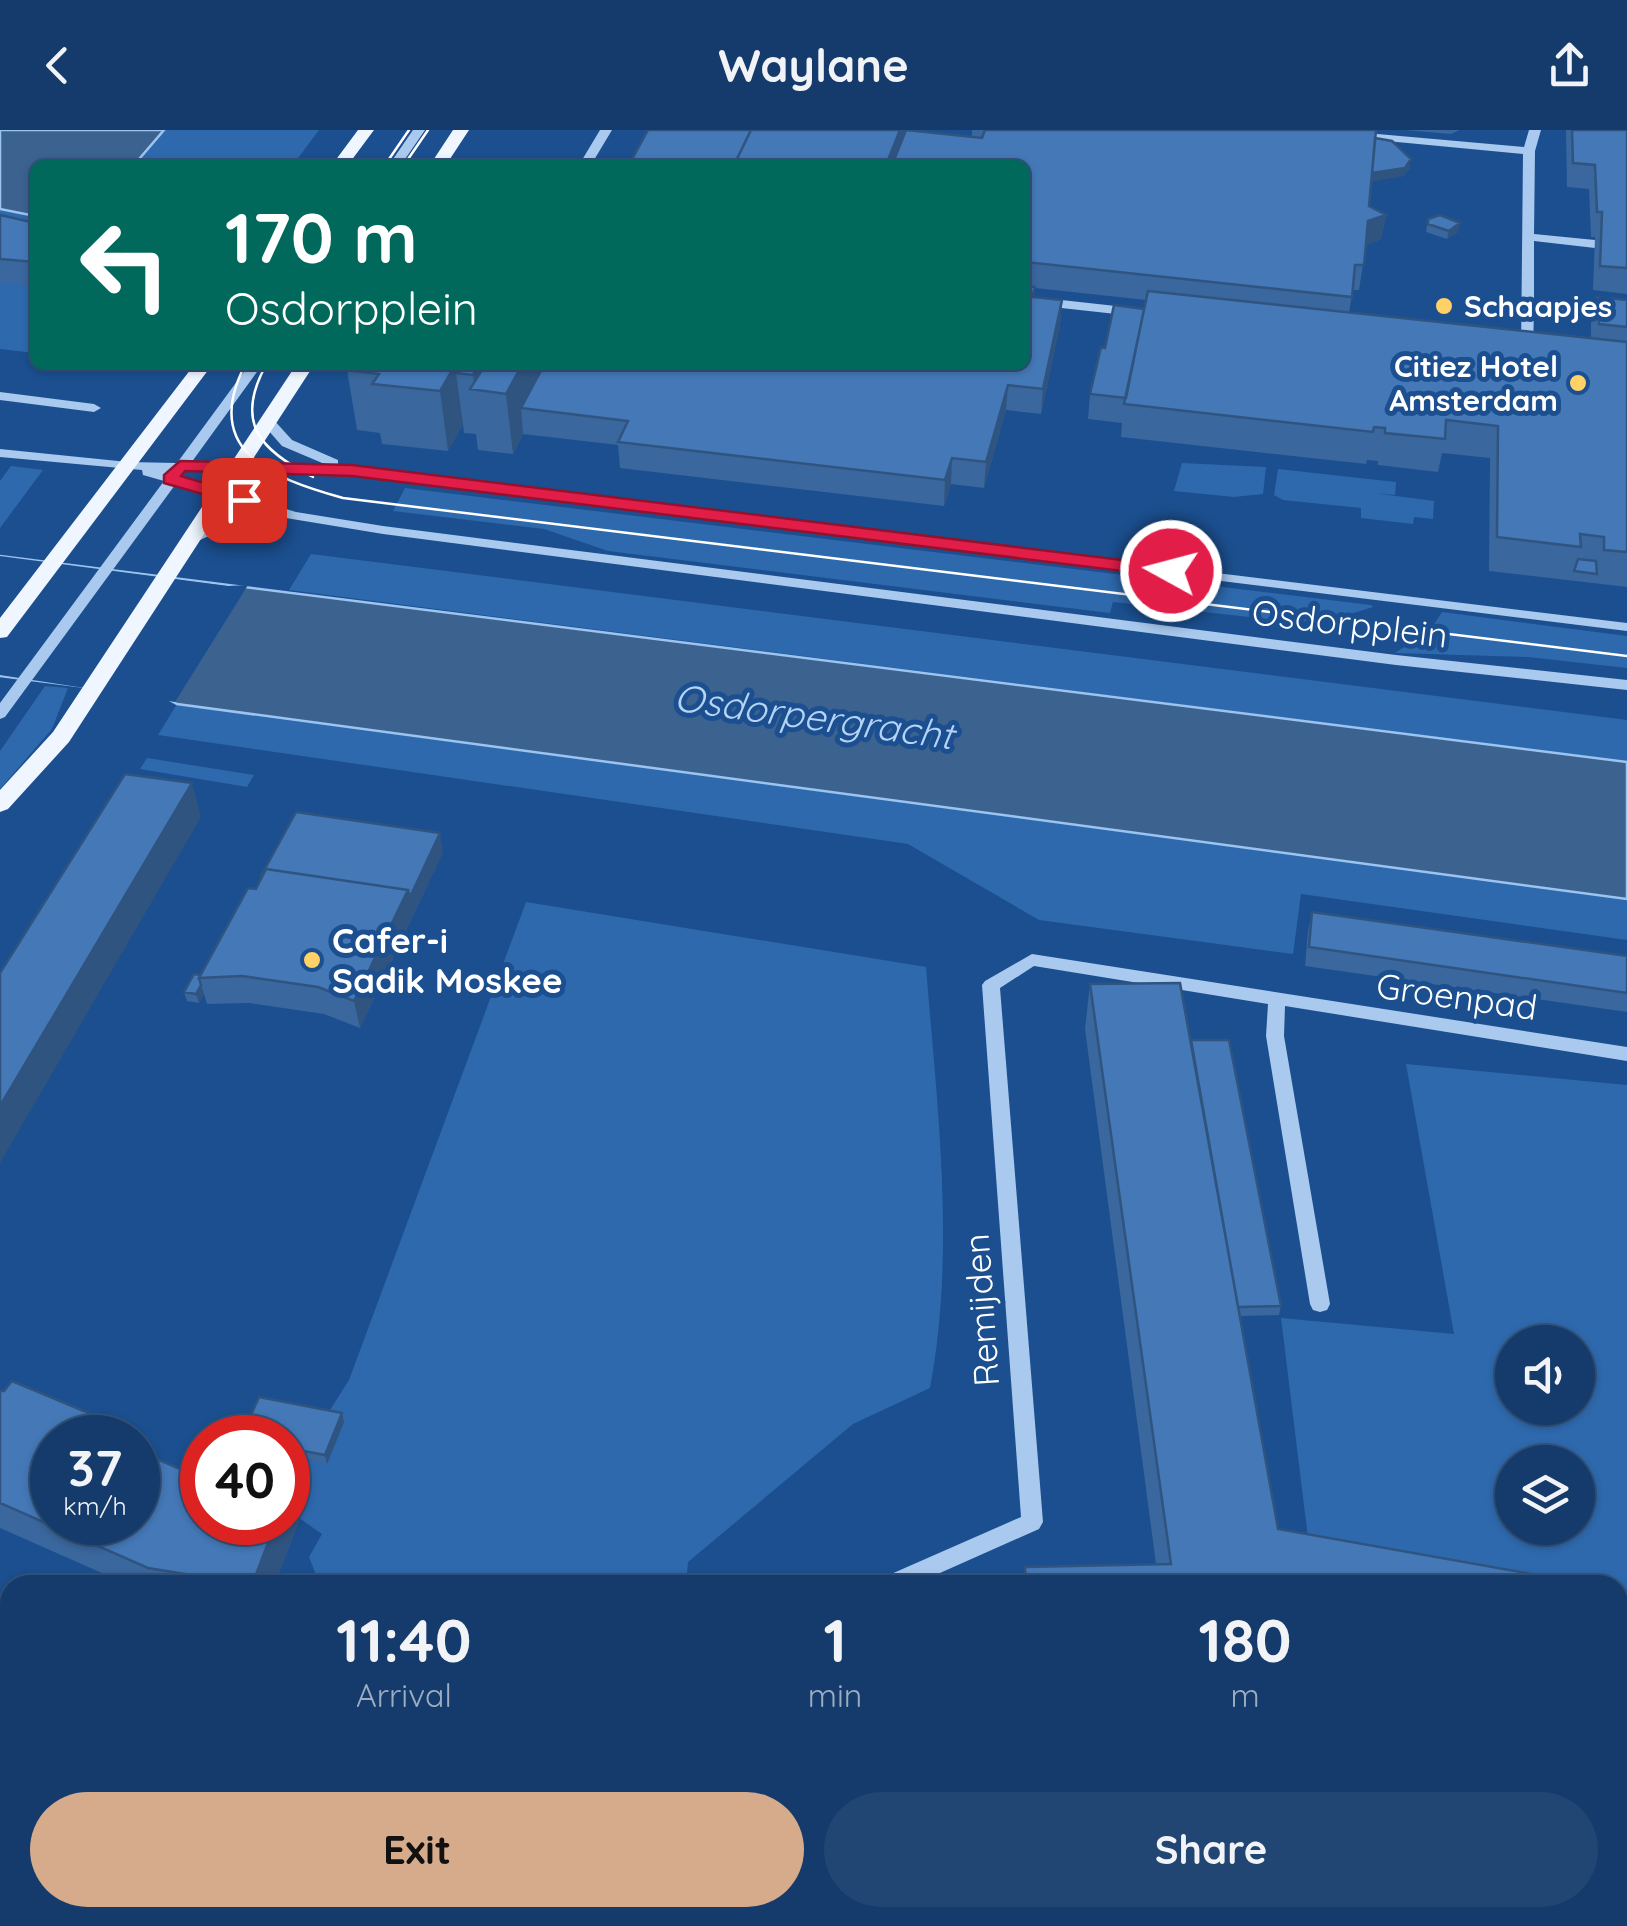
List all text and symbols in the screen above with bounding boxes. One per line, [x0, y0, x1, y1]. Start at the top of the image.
text: Waylane [718, 37, 909, 93]
icon: back [30, 38, 85, 93]
icon: share [1542, 38, 1597, 93]
text: 170 m [225, 193, 418, 281]
icon: left [60, 200, 190, 330]
text: Osdorpplein [225, 280, 478, 336]
place label: Schaapjes [1464, 287, 1612, 325]
marker: Schaapjes [1433, 295, 1455, 317]
place label: Citiez Hotel Amsterdam [1389, 347, 1558, 419]
marker: Citiez Hotel Amsterdam [1567, 372, 1589, 394]
pin [202, 458, 287, 543]
icon: arrive [217, 473, 272, 528]
position arrow [1119, 519, 1223, 623]
street label: Osdorpplein [1250, 589, 1450, 657]
water label: Osdorpergracht [671, 673, 961, 760]
place label: Cafer-i Sadik Moskee [332, 918, 563, 1002]
marker: Cafer-i Sadik Moskee [301, 949, 323, 971]
street label: Groenpad [1374, 963, 1540, 1029]
street label: Remijden [954, 1232, 1008, 1388]
map controls [1495, 1325, 1595, 1545]
button: sound [1495, 1325, 1595, 1425]
speed limit sign: 40 [180, 1415, 310, 1545]
text: 37 [68, 1436, 122, 1499]
button: layers [1495, 1445, 1595, 1545]
text: km/h [63, 1490, 127, 1521]
text: 11:40 [336, 1602, 471, 1677]
text: 1 [823, 1602, 847, 1677]
text: 180 [1199, 1602, 1292, 1677]
text: Arrival [356, 1675, 452, 1715]
text: min [808, 1675, 862, 1715]
text: m [1231, 1675, 1260, 1715]
button: Exit [30, 1792, 804, 1907]
button: Share [824, 1792, 1598, 1907]

